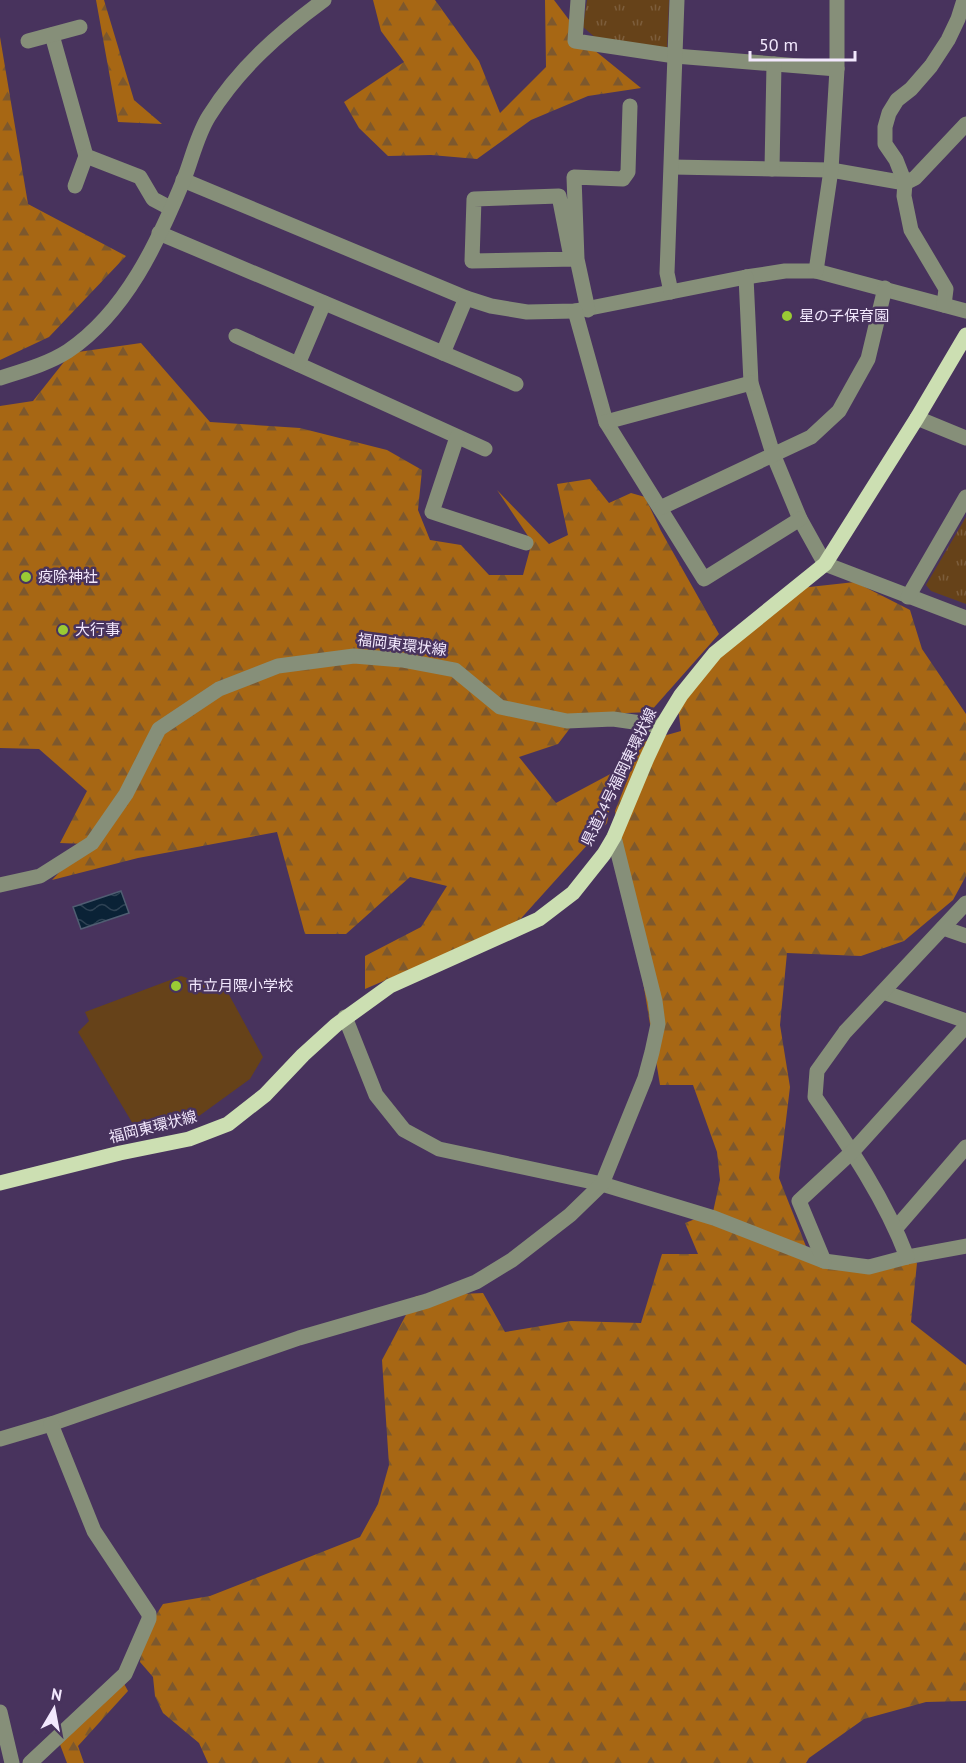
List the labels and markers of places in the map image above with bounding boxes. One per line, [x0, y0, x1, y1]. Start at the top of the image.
place label: 星の子保育園 [799, 306, 889, 325]
marker: 星の子保育園 [780, 309, 794, 323]
place label: 疫除神社 [38, 567, 98, 586]
marker: 疫除神社 [19, 570, 33, 584]
place label: 大行事 [75, 620, 120, 639]
marker: 大行事 [56, 623, 70, 637]
place label: 市立月隈小学校 [188, 976, 293, 995]
marker: 市立月隈小学校 [169, 979, 183, 993]

